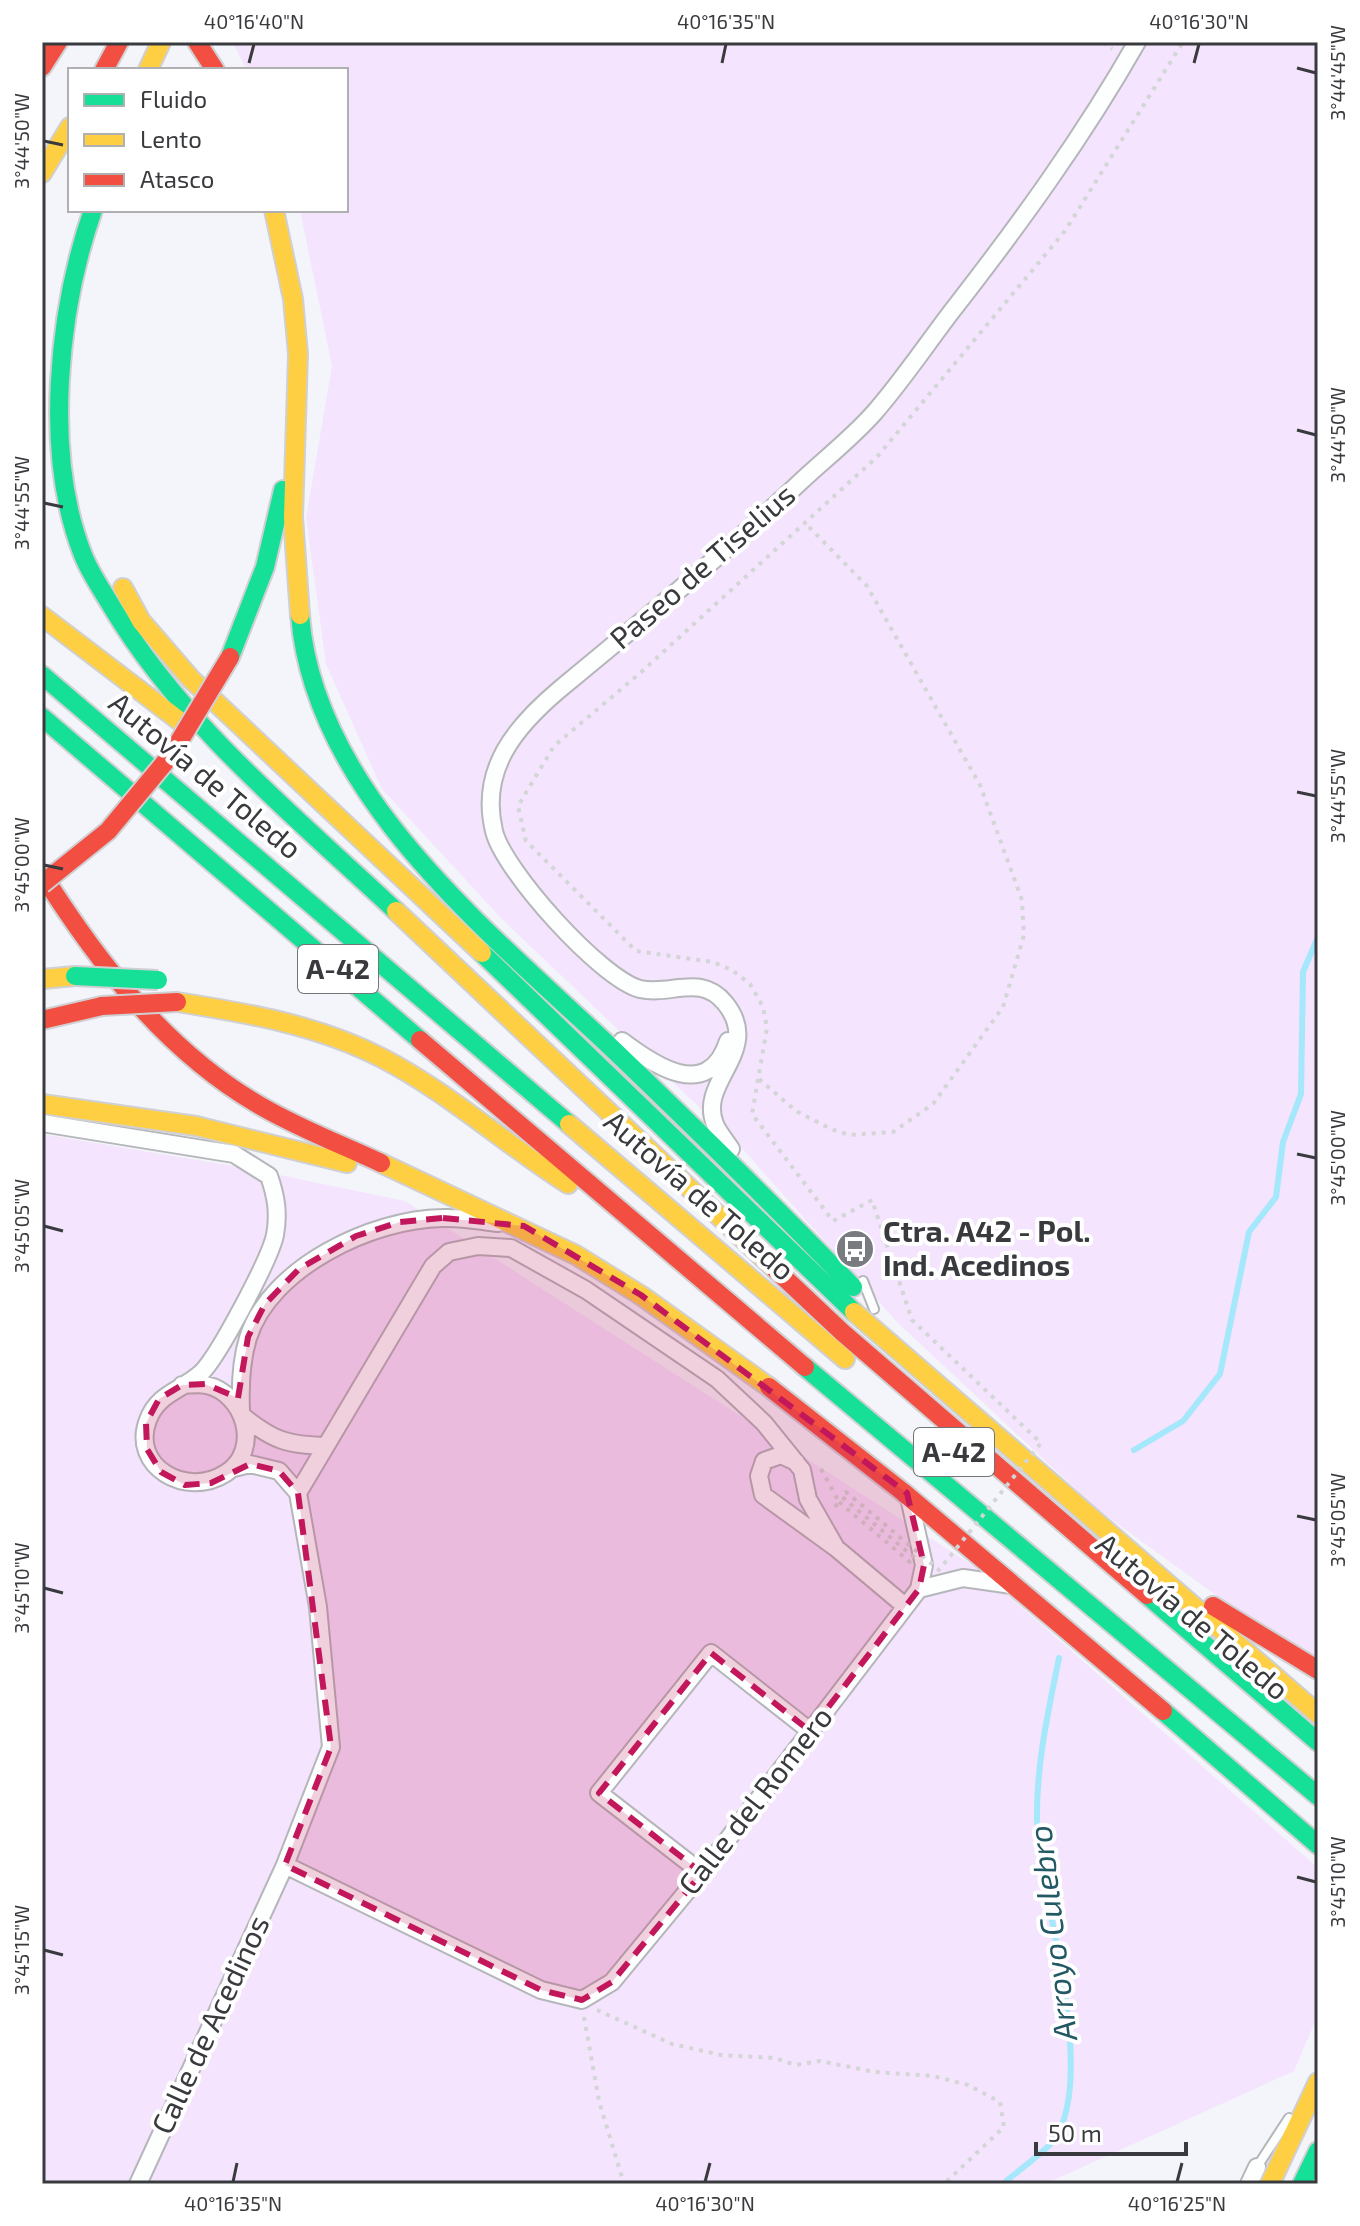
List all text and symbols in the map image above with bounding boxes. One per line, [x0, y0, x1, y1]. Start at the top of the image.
text: 40°16'40"N [204, 9, 304, 33]
text: 40°16'35"N [677, 9, 775, 33]
text: 40°16'30"N [1149, 9, 1249, 33]
text: 3°44'45"W [1325, 25, 1349, 121]
legend [68, 68, 348, 212]
text: Fluido [140, 84, 207, 113]
text: 3°44'50"W [9, 93, 33, 189]
text: Lento [140, 124, 202, 153]
text: Atasco [140, 164, 214, 193]
text: 3°44'50"W [1325, 387, 1349, 483]
text: 3°44'55"W [9, 456, 33, 550]
street label: Paseo de Tiselius [602, 475, 802, 656]
street label: Autovía de Toledo [103, 683, 310, 865]
text: 3°44'55"W [1325, 749, 1349, 843]
text: 3°45'00"W [9, 817, 33, 913]
road number: A-42 [298, 945, 378, 993]
street label: Autovía de Toledo [598, 1102, 803, 1287]
text: 3°45'00"W [1325, 1110, 1349, 1206]
text: 3°45'05"W [9, 1179, 33, 1273]
place label: Ctra. A42 - Pol. Ind. Acedinos [883, 1212, 1091, 1282]
bus stop icon: Ctra. A42 - Pol. Ind. Acedinos [834, 1228, 876, 1270]
road number: A-42 [914, 1428, 994, 1476]
text: 3°45'05"W [1325, 1473, 1349, 1567]
street label: Autovía de Toledo [1090, 1524, 1297, 1706]
text: 3°45'10"W [9, 1542, 33, 1634]
street label: Calle del Romero [670, 1699, 839, 1901]
water label: Arroyo Culebro [1019, 1823, 1084, 2044]
text: 3°45'10"W [1325, 1836, 1349, 1928]
text: 3°45'15"W [9, 1905, 33, 1995]
street label: Calle de Acedinos [143, 1909, 276, 2139]
scale bar [1036, 2106, 1186, 2156]
text: 50 m [1048, 2118, 1102, 2147]
text: 40°16'35"N [184, 2191, 282, 2215]
text: 40°16'30"N [655, 2191, 755, 2215]
text: 40°16'25"N [1128, 2191, 1226, 2215]

